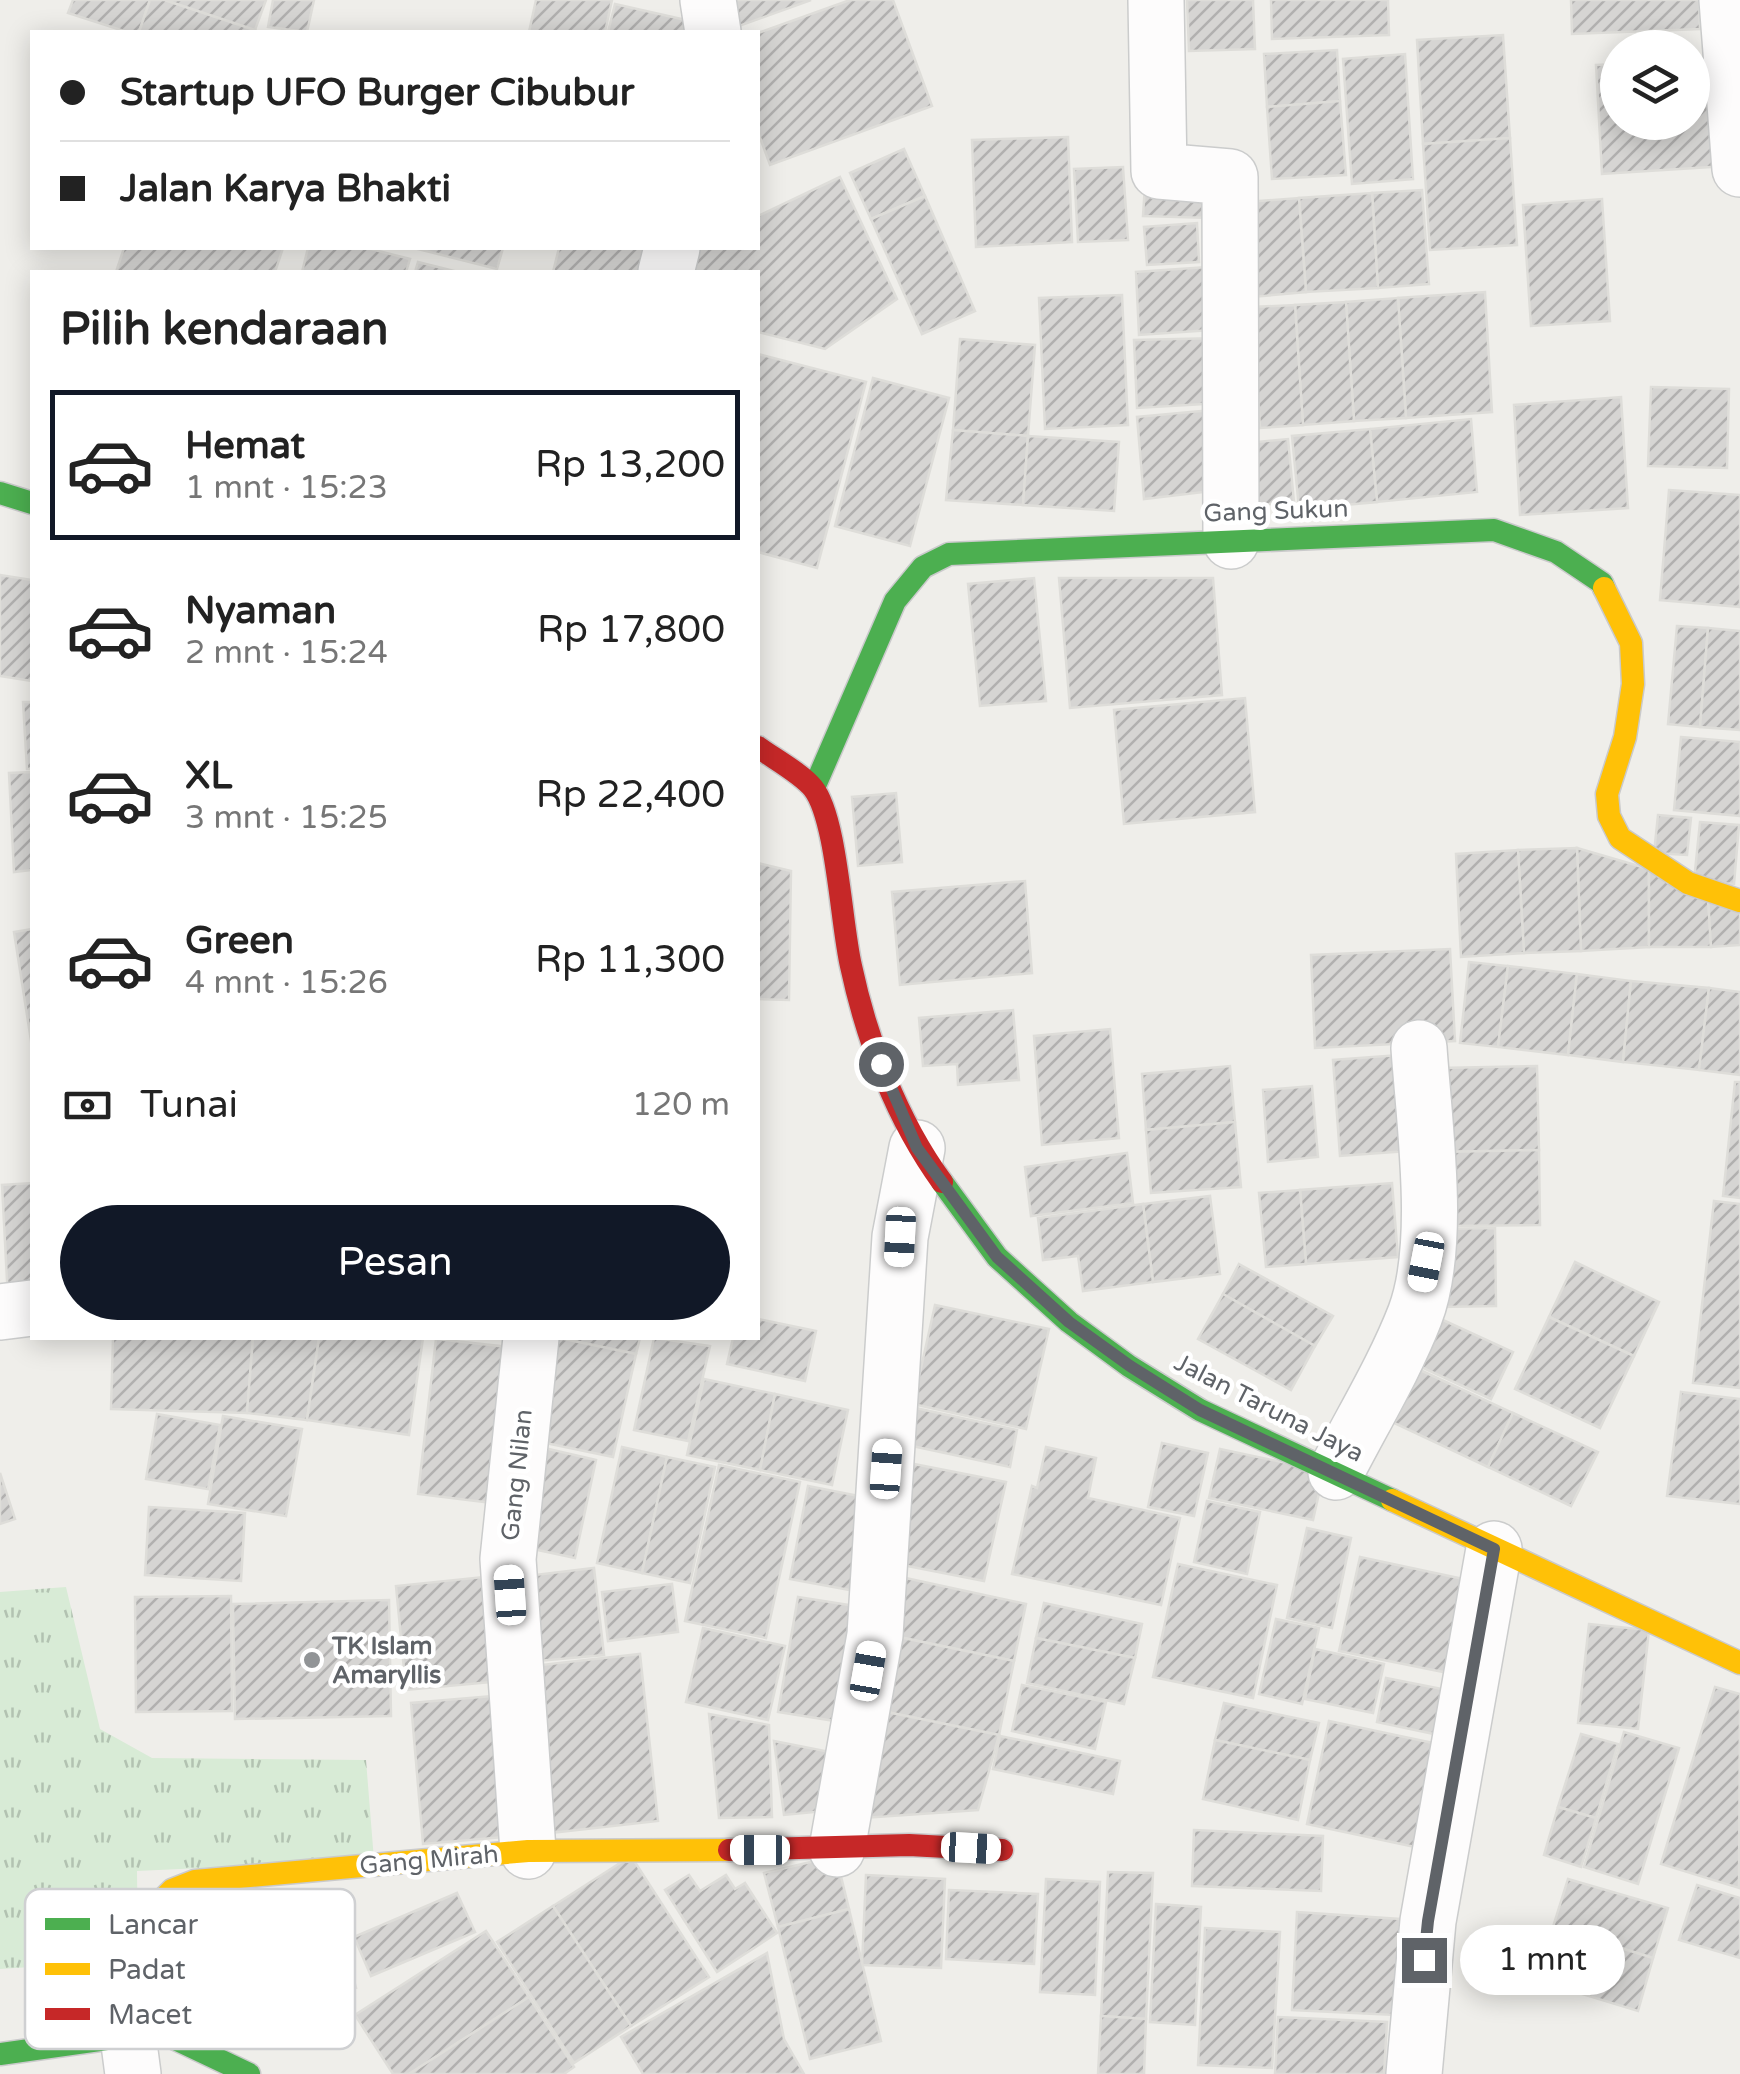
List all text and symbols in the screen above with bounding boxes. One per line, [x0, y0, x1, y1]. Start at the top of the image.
map controls [1600, 30, 1710, 140]
button: layers [1600, 30, 1710, 140]
text: Startup UFO Burger Cibubur [120, 70, 634, 116]
text: Jalan Karya Bhakti [120, 166, 451, 212]
text: Pilih kendaraan [60, 303, 389, 357]
icon: car [65, 420, 155, 510]
text: Hemat [185, 423, 305, 469]
text: Rp 13,200 [535, 442, 725, 488]
text: 1 mnt · 15:23 [185, 469, 388, 507]
street label: Gang Sukun [1203, 493, 1349, 529]
icon: car [65, 585, 155, 675]
text: Nyaman [185, 588, 336, 634]
text: Rp 17,800 [537, 607, 725, 653]
text: 2 mnt · 15:24 [185, 634, 388, 672]
icon: car [65, 750, 155, 840]
text: XL [185, 753, 232, 799]
text: Rp 22,400 [536, 772, 725, 818]
text: 3 mnt · 15:25 [185, 799, 388, 837]
icon: car [65, 915, 155, 1005]
text: Green [185, 918, 294, 964]
text: Rp 11,300 [535, 937, 725, 983]
text: 4 mnt · 15:26 [185, 964, 388, 1002]
route start [859, 1042, 904, 1087]
icon: cash [60, 1078, 115, 1133]
text: Tunai [140, 1082, 238, 1128]
text: 120 m [632, 1086, 730, 1124]
button: Pesan [60, 1205, 730, 1320]
car [883, 1206, 917, 1268]
car [1406, 1230, 1446, 1294]
street label: Jalan Taruna Jaya [1169, 1347, 1369, 1469]
street label: Gang Nilan [495, 1408, 539, 1542]
car [869, 1438, 903, 1500]
car [493, 1564, 527, 1626]
place label: TK Islam Amaryllis [331, 1631, 441, 1690]
car [848, 1639, 888, 1703]
marker: TK Islam Amaryllis [301, 1649, 323, 1671]
car [940, 1831, 1002, 1865]
car [730, 1835, 790, 1865]
street label: Gang Mirah [358, 1839, 500, 1881]
legend [25, 1889, 355, 2049]
text: Lancar [108, 1908, 199, 1942]
callout: 1 mnt [1459, 1925, 1624, 1995]
route end [1402, 1938, 1447, 1983]
text: 1 mnt [1498, 1941, 1587, 1979]
text: Padat [108, 1953, 186, 1987]
text: Macet [108, 1998, 192, 2032]

